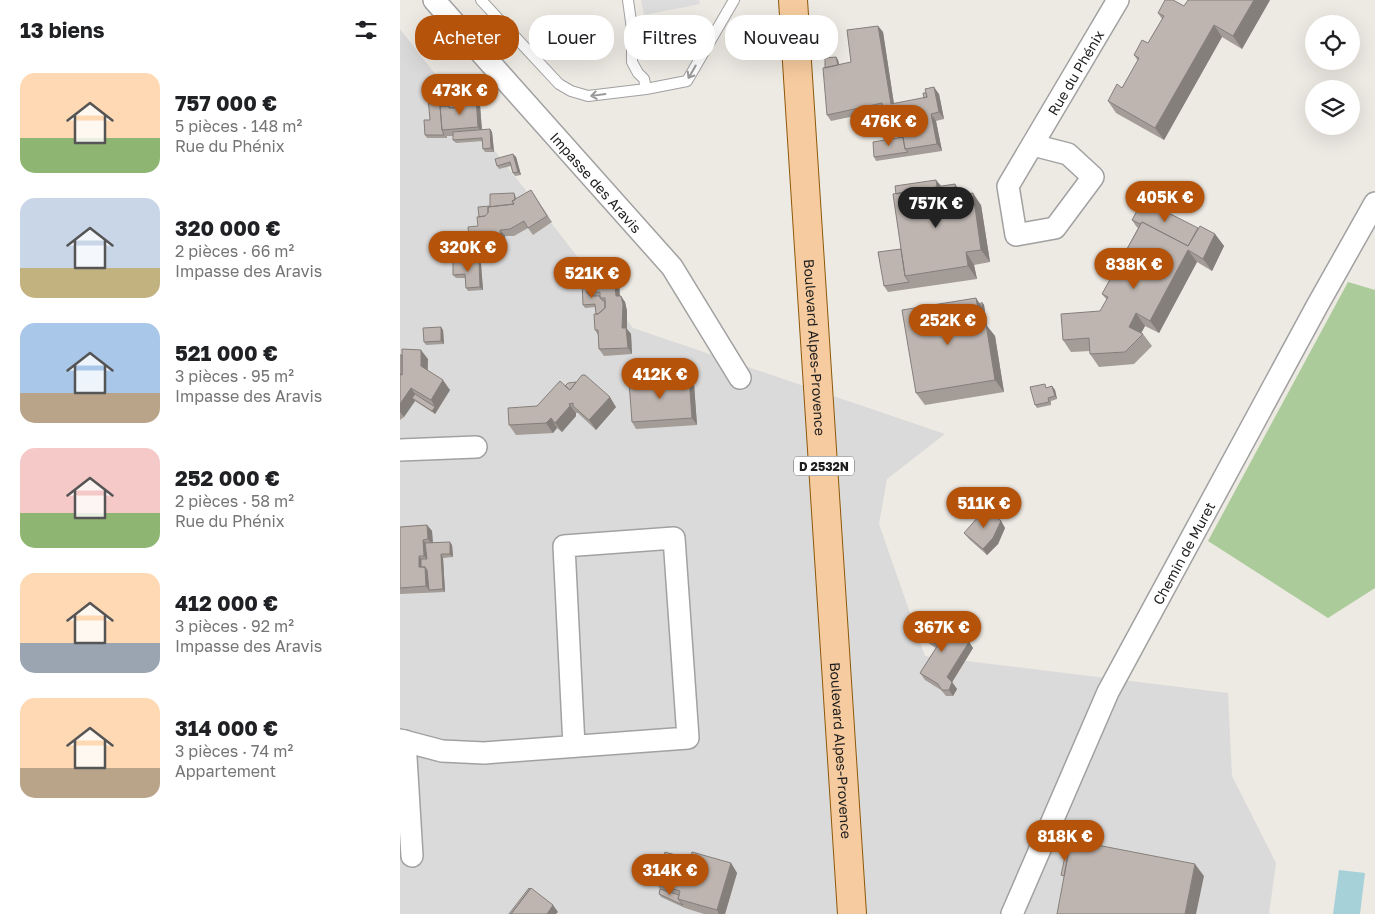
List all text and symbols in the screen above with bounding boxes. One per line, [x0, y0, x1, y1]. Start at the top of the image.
chip: Acheter [415, 15, 519, 60]
chip: Louer [529, 15, 614, 60]
chip: Filtres [624, 15, 715, 60]
chip: Nouveau [725, 15, 838, 60]
map controls [1305, 15, 1360, 135]
button: locate [1305, 15, 1360, 70]
icon: filters [352, 16, 380, 44]
text: 13 biens [20, 17, 104, 43]
street label: Rue du Phénix [1043, 26, 1107, 118]
one-way arrow [686, 65, 696, 79]
pin: 473K € [419, 74, 501, 116]
text: 473K € [432, 80, 488, 100]
button: layers [1305, 80, 1360, 135]
text: 757 000 € [175, 90, 277, 116]
one-way arrow [590, 90, 606, 100]
icon: home [60, 93, 120, 153]
pin: 476K € [848, 104, 930, 147]
text: 476K € [861, 111, 917, 131]
text: 5 pièces · 148 m² [175, 116, 302, 136]
street label: Impasse des Aravis [547, 128, 646, 236]
text: Rue du Phénix [175, 136, 285, 156]
pin: 405K € [1124, 180, 1206, 223]
pin: 757K € [895, 186, 977, 229]
text: 405K € [1136, 187, 1194, 207]
text: 757K € [909, 193, 963, 213]
text: 320 000 € [175, 215, 281, 241]
icon: home [60, 218, 120, 278]
pin: 320K € [427, 230, 509, 273]
text: 320K € [440, 237, 496, 257]
text: 2 pièces · 66 m² [175, 241, 294, 261]
pin: 838K € [1093, 248, 1175, 290]
text: 838K € [1105, 254, 1163, 274]
pin: 521K € [551, 256, 633, 299]
street label: Boulevard Alpes-Provence [801, 258, 830, 436]
text: Impasse des Aravis [175, 261, 322, 281]
text: 521K € [565, 263, 619, 283]
pin: 252K € [907, 304, 989, 346]
text: 252K € [920, 310, 976, 330]
text: 521 000 € [175, 340, 278, 366]
icon: home [60, 343, 120, 403]
pin: 412K € [619, 358, 701, 400]
text: 412K € [633, 364, 687, 384]
text: 3 pièces · 95 m² [175, 366, 294, 386]
text: Impasse des Aravis [175, 386, 322, 406]
road number: D 2532N [794, 456, 854, 476]
text: 252 000 € [175, 465, 280, 491]
icon: home [60, 468, 120, 528]
pin: 511K € [943, 486, 1025, 529]
text: 2 pièces · 58 m² [175, 491, 294, 511]
text: 511K € [957, 493, 1011, 513]
street label: Chemin de Muret [1149, 499, 1218, 607]
text: Rue du Phénix [175, 511, 285, 531]
text: 412 000 € [175, 590, 278, 616]
icon: home [60, 593, 120, 653]
pin: 367K € [901, 610, 983, 653]
text: 3 pièces · 92 m² [175, 616, 294, 636]
text: 367K € [914, 617, 970, 637]
text: Impasse des Aravis [175, 636, 322, 656]
street label: Boulevard Alpes-Provence [827, 662, 856, 839]
text: 314 000 € [175, 715, 278, 741]
icon: home [60, 718, 120, 778]
text: 3 pièces · 74 m² [175, 741, 293, 761]
text: Appartement [175, 761, 276, 781]
pin: 818K € [1024, 820, 1106, 862]
text: 818K € [1037, 826, 1093, 846]
pin: 314K € [629, 854, 711, 896]
text: 314K € [643, 860, 697, 880]

